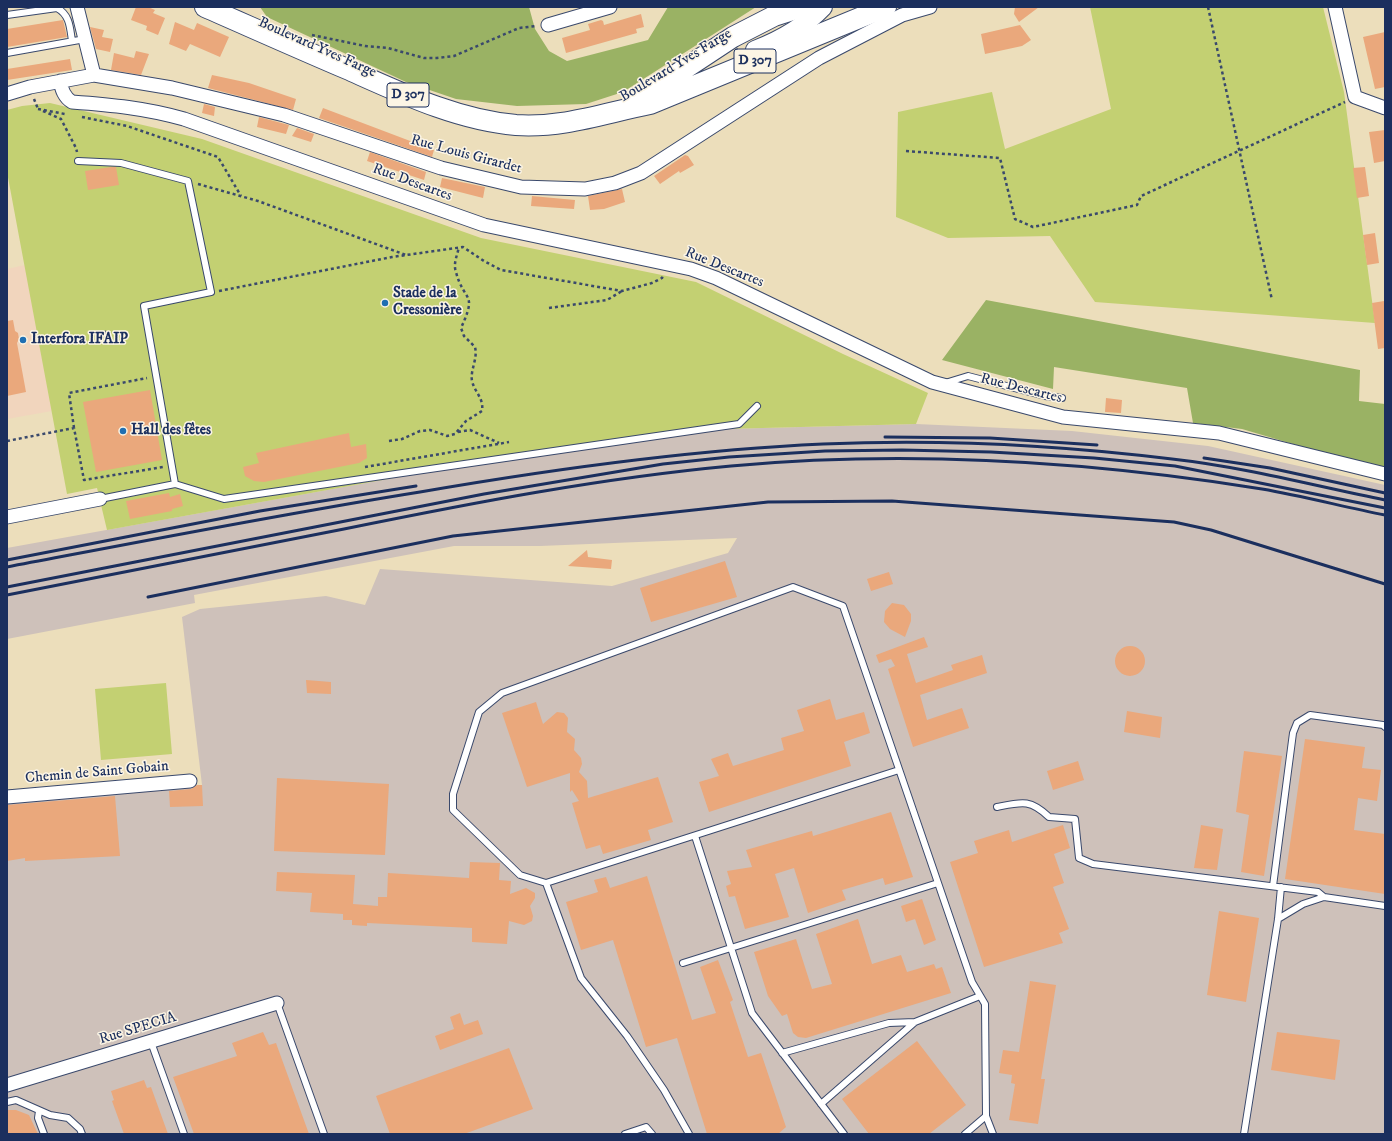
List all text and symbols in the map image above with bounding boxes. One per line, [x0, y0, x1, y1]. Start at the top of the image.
street label: Boulevard Yves Farge [255, 14, 379, 82]
street label: Boulevard Yves Farge [617, 25, 735, 107]
road number: D 307 [734, 49, 776, 73]
road number: D 307 [387, 83, 429, 107]
street label: Rue Louis Girardet [408, 131, 524, 179]
street label: Rue Descartes [370, 160, 454, 206]
street label: Rue Descartes [682, 244, 766, 292]
place label: Stade de la Cressonière [393, 285, 462, 320]
marker: Stade de la Cressonière [380, 298, 390, 308]
place label: Interfora IFAIP [31, 331, 128, 349]
marker: Interfora IFAIP [18, 335, 28, 345]
street label: Rue Descartes [978, 370, 1064, 408]
place label: Hall des fêtes [131, 422, 211, 440]
marker: Hall des fêtes [118, 426, 128, 436]
street label: Chemin de Saint Gobain [25, 758, 169, 788]
street label: Rue SPECIA [97, 1009, 179, 1049]

